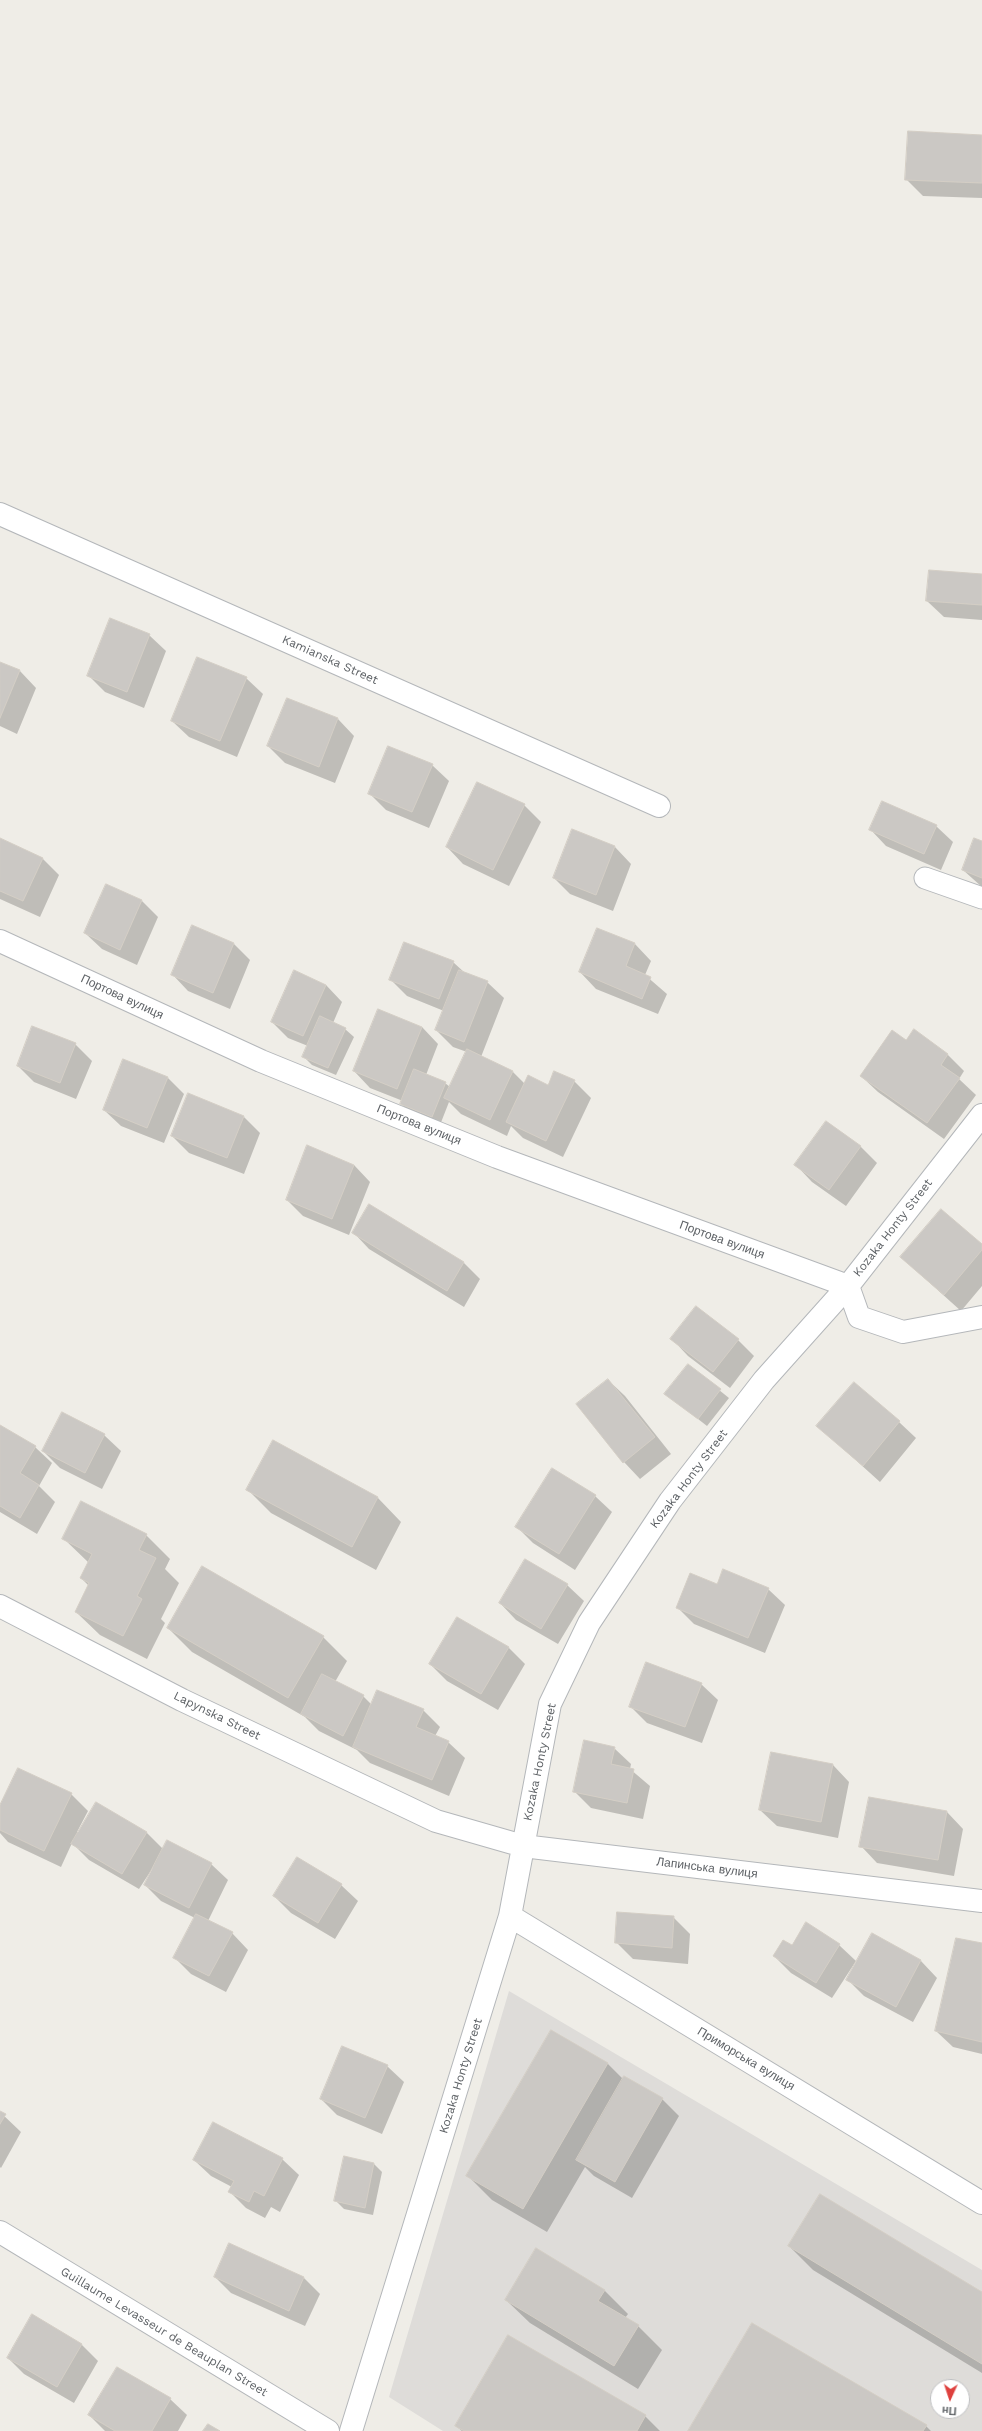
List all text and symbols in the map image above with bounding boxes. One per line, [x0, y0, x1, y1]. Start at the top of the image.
street label: Kamianska Street [280, 632, 380, 688]
street label: Портова вулиця [78, 972, 166, 1022]
street label: Портова вулиця [375, 1102, 463, 1148]
street label: Kozaka Honty Street [850, 1176, 936, 1280]
street label: Портова вулиця [677, 1218, 767, 1262]
street label: Kozaka Honty Street [647, 1427, 731, 1531]
street label: Lapynska Street [171, 1689, 263, 1743]
street label: Kozaka Honty Street [520, 1702, 560, 1822]
street label: Лапинська вулиця [656, 1855, 758, 1881]
street label: Kozaka Honty Street [437, 2017, 485, 2135]
street label: Приморська вулиця [695, 2024, 797, 2094]
street label: Guillaume Levasseur de Beauplan Street [58, 2264, 270, 2400]
north arrow [930, 2379, 970, 2419]
text: Пн [942, 2404, 957, 2417]

